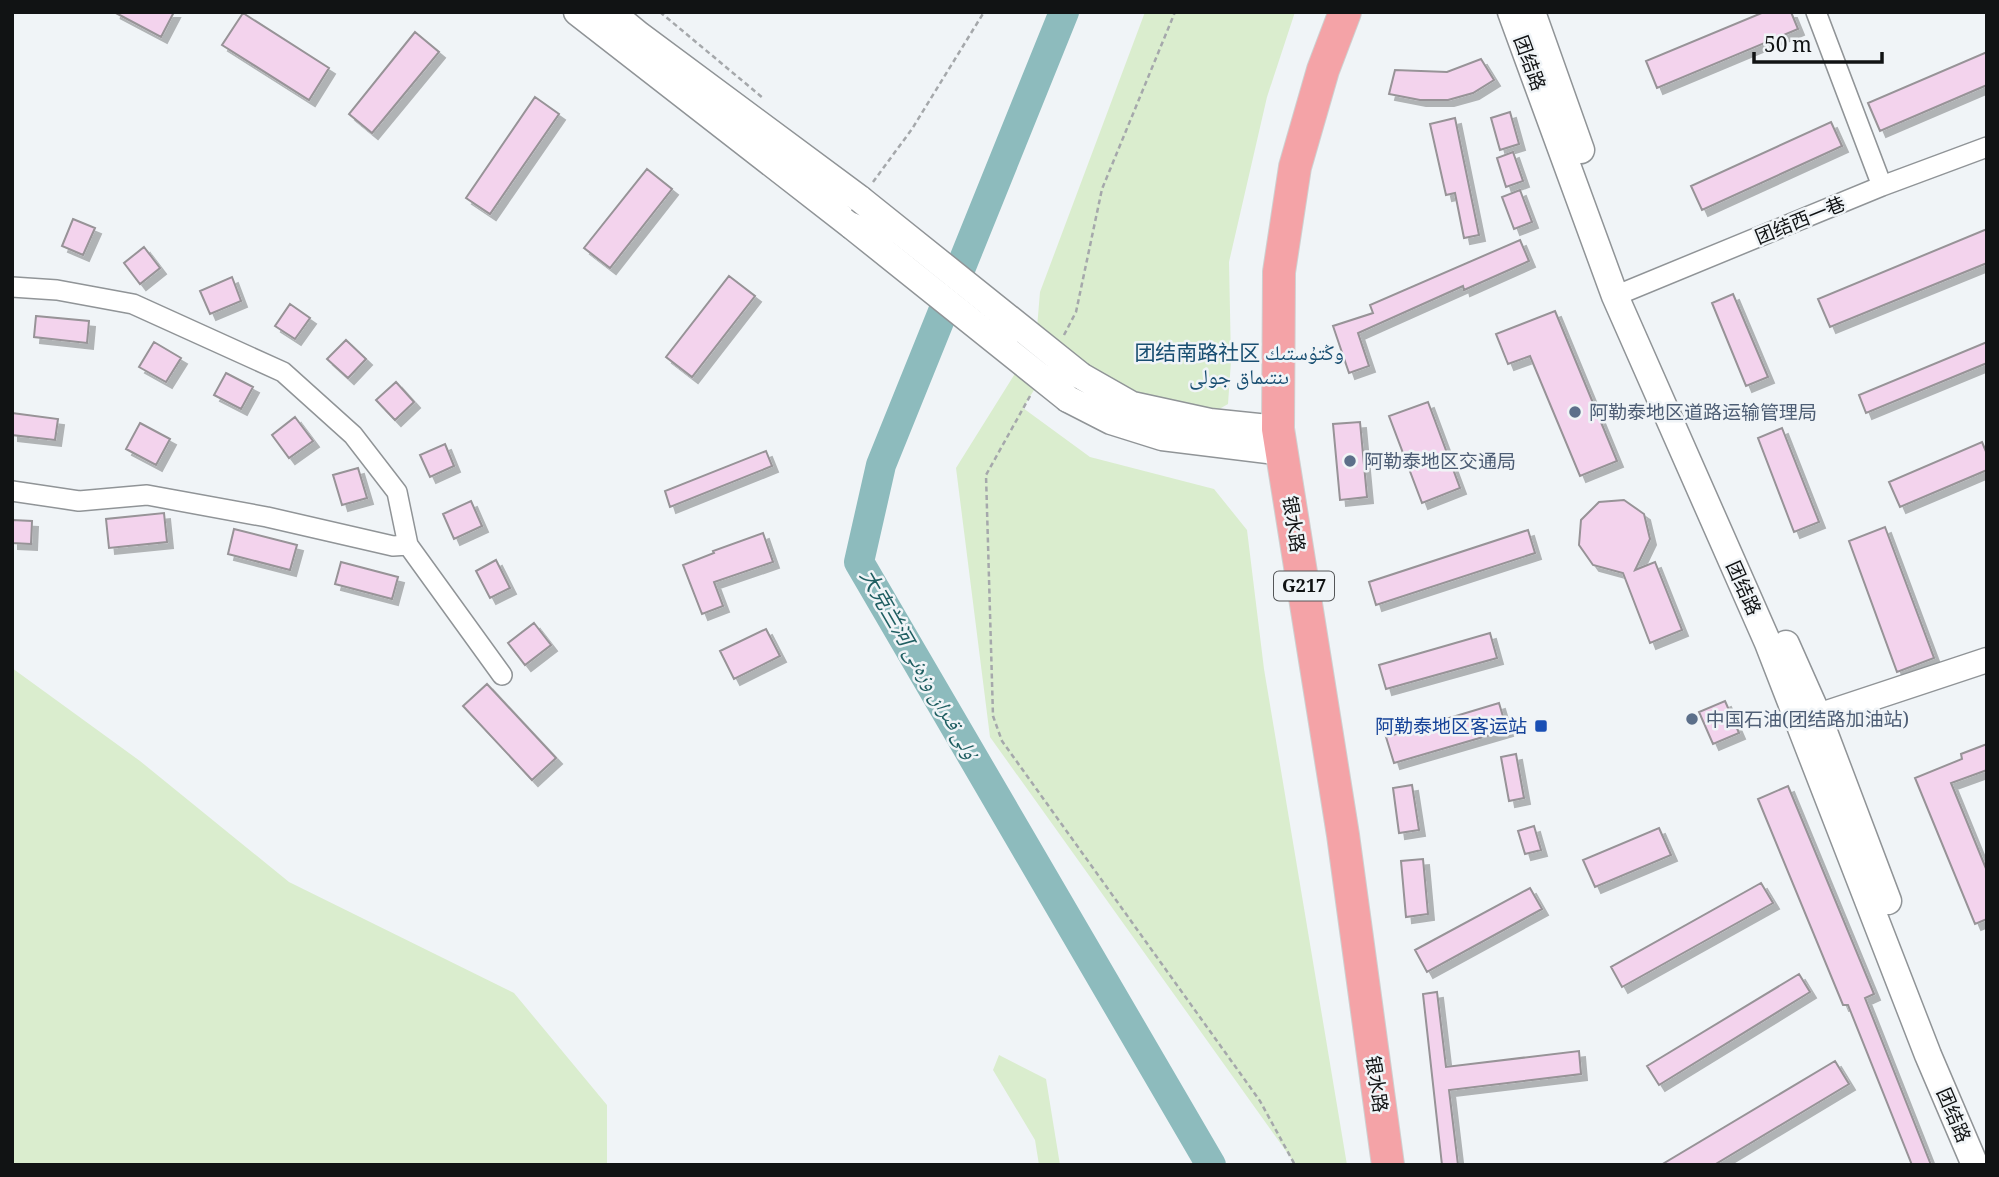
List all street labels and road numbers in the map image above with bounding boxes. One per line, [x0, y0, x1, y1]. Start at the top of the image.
street label: 团结路 [1502, 32, 1552, 96]
street label: 团结西一巷 [1751, 190, 1851, 255]
street label: 银水路 [1271, 494, 1311, 555]
street label: 团结路 [1715, 557, 1767, 622]
road number: G217 [1274, 572, 1334, 600]
street label: 银水路 [1354, 1054, 1394, 1115]
street label: 团结路 [1925, 1084, 1977, 1149]

